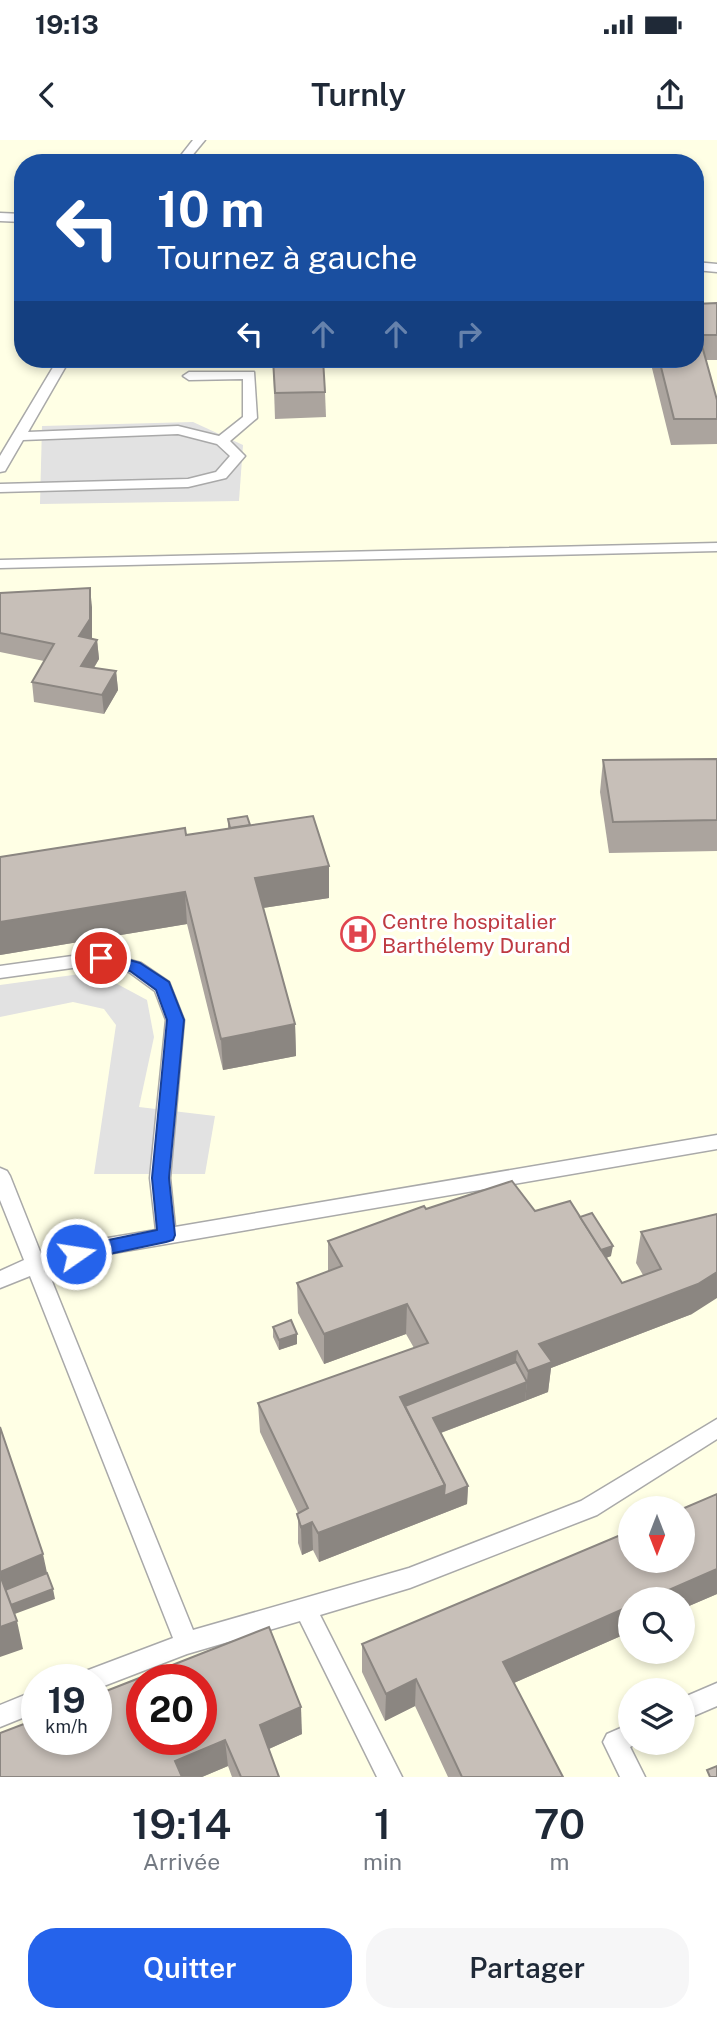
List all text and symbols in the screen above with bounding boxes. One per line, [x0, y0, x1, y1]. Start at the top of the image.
text: 19:13 [35, 9, 99, 40]
icon: back [28, 76, 66, 114]
text: Turnly [311, 76, 406, 113]
icon: share [651, 76, 689, 114]
text: 10 m [157, 180, 264, 238]
icon: left [42, 182, 133, 273]
text: Tournez à gauche [157, 239, 417, 276]
icon: left [231, 315, 269, 353]
icon: ahead [304, 315, 342, 353]
icon: ahead [377, 315, 415, 353]
icon: right [450, 315, 488, 353]
place label: Centre hospitalier Barthélemy Durand [382, 909, 571, 958]
hospital icon: Centre hospitalier Barthélemy Durand [339, 915, 377, 953]
pin [71, 928, 131, 988]
icon: arrive [82, 939, 120, 977]
position arrow [39, 1217, 113, 1291]
north arrow [618, 1496, 695, 1573]
map controls [618, 1496, 695, 1755]
button: search [618, 1587, 695, 1664]
speed limit sign: 20 [126, 1664, 217, 1755]
button: layers [618, 1678, 695, 1755]
text: 19 [47, 1680, 86, 1721]
text: km/h [45, 1716, 88, 1737]
text: 19:14 [132, 1799, 231, 1848]
text: 1 [374, 1799, 391, 1848]
text: 70 [534, 1799, 585, 1848]
text: Arrivée [143, 1848, 220, 1875]
text: min [363, 1848, 402, 1875]
text: m [550, 1848, 569, 1875]
button: Quitter [28, 1928, 352, 2008]
button: Partager [366, 1928, 689, 2008]

